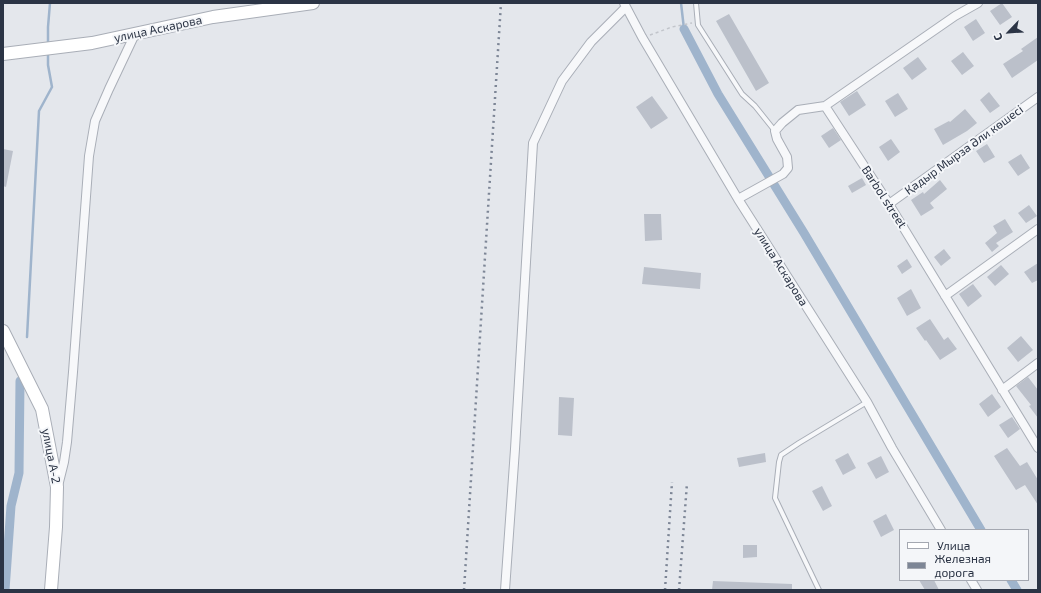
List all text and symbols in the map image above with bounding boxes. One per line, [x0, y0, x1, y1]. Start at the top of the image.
north arrow [989, 12, 1029, 52]
street label: улица Аскарова [113, 13, 203, 45]
text: С [990, 32, 1005, 43]
street label: Қадыр Мырза Әли көшесі [902, 102, 1026, 198]
street label: Barbol street [858, 163, 910, 231]
street label: улица Аскарова [751, 225, 811, 309]
street label: улица А-2 [39, 427, 63, 485]
legend [899, 529, 1029, 581]
text: Улица [937, 538, 970, 552]
text: Железная дорога [934, 551, 991, 579]

